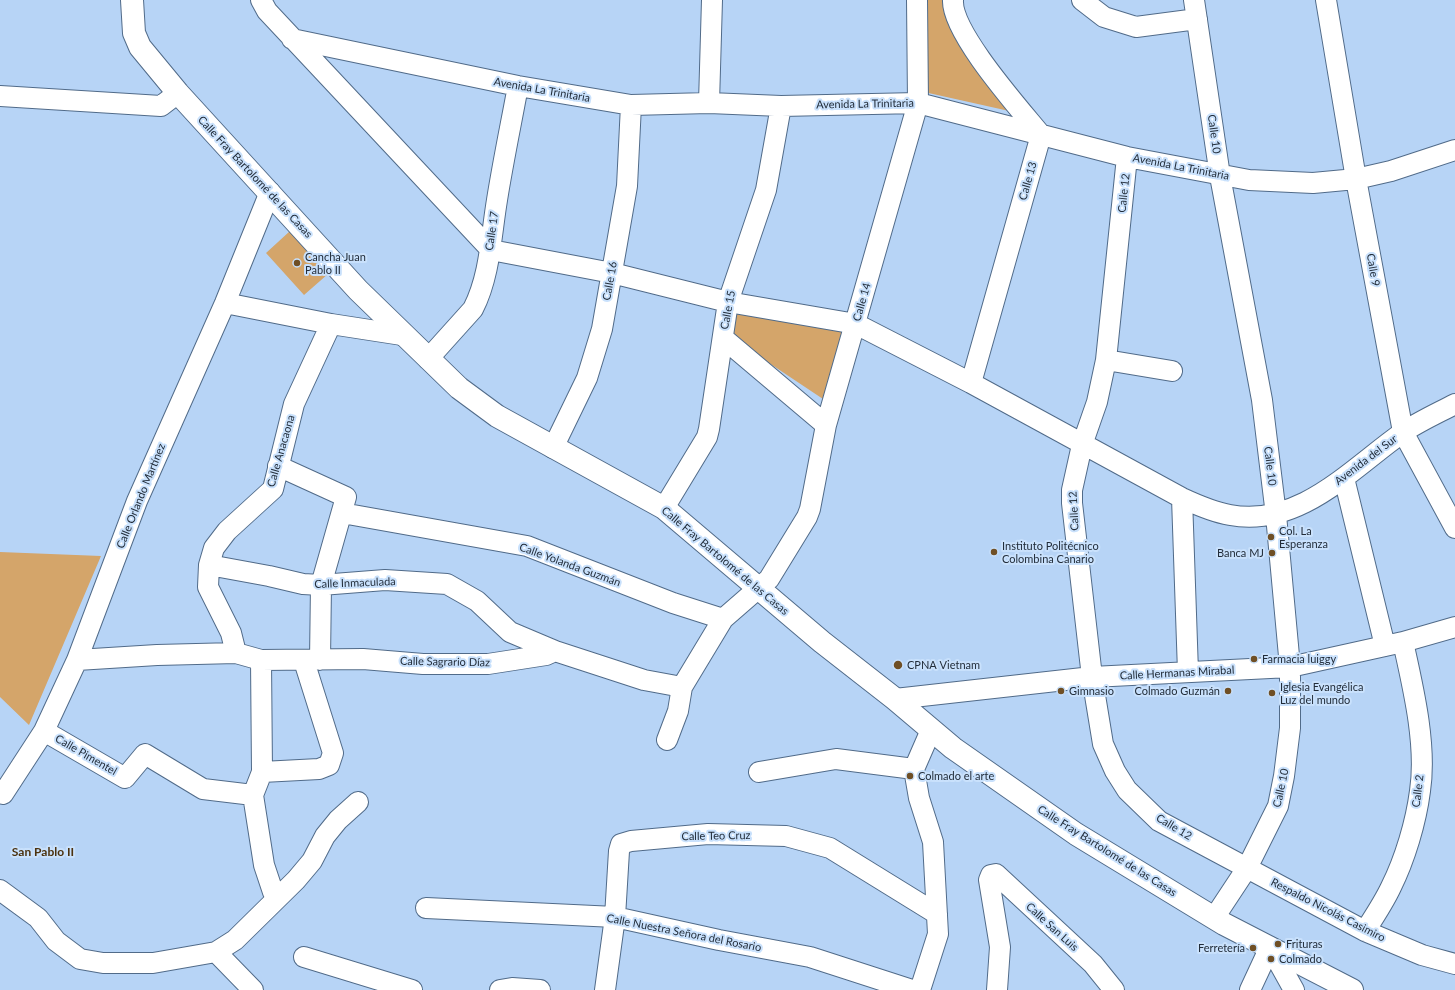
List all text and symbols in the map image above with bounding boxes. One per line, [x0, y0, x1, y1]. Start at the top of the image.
street label: Avenida La Trinitaria [493, 75, 591, 105]
street label: Avenida La Trinitaria [816, 97, 914, 111]
street label: Calle Fray Bartolomé de las Casas [195, 113, 315, 241]
street label: Calle 10 [1205, 114, 1223, 154]
street label: Avenida La Trinitaria [1132, 151, 1230, 183]
street label: Calle 13 [1016, 160, 1040, 202]
street label: Calle 12 [1115, 173, 1133, 213]
street label: Calle 17 [483, 211, 501, 251]
place label: Cancha Juan Pablo II [305, 250, 366, 276]
street label: Calle 9 [1364, 253, 1382, 287]
marker: Cancha Juan Pablo II [292, 258, 302, 268]
street label: Calle 16 [600, 260, 620, 302]
street label: Calle 14 [850, 281, 874, 323]
street label: Calle 15 [718, 289, 738, 331]
street label: Calle Anacaona [264, 414, 298, 488]
street label: Avenida del Sur [1332, 432, 1400, 488]
street label: Calle Orlando Martínez [114, 442, 168, 550]
street label: Calle 10 [1261, 446, 1279, 486]
street label: Calle 12 [1066, 491, 1082, 531]
street label: Calle Fray Bartolomé de las Casas [659, 504, 791, 618]
place label: Col. La Esperanza [1279, 524, 1328, 550]
marker: Col. La Esperanza [1266, 532, 1276, 542]
place label: Instituto Politécnico Colombina Canario [1002, 539, 1099, 565]
street label: Calle Yolanda Guzmán [518, 541, 622, 589]
place label: Banca MJ [1217, 546, 1264, 560]
marker: Instituto Politécnico Colombina Canario [989, 547, 999, 557]
marker: Banca MJ [1267, 548, 1277, 558]
street label: Calle Inmaculada [314, 575, 396, 591]
place label: Farmacia luiggy [1262, 652, 1336, 666]
marker: Farmacia luiggy [1249, 654, 1259, 664]
street label: Calle Sagrario Díaz [400, 655, 490, 669]
place label: CPNA Vietnam [907, 658, 980, 672]
marker: CPNA Vietnam [892, 659, 904, 671]
street label: Calle Hermanas Mirabal [1119, 663, 1235, 683]
place label: Iglesia Evangélica Luz del mundo [1280, 680, 1363, 706]
place label: Gimnasio [1069, 684, 1114, 698]
place label: Colmado Guzmán [1135, 684, 1220, 698]
marker: Gimnasio [1056, 686, 1066, 696]
marker: Colmado Guzmán [1223, 686, 1233, 696]
marker: Iglesia Evangélica Luz del mundo [1267, 688, 1277, 698]
street label: Calle Pimentel [53, 732, 119, 778]
street label: Calle 10 [1270, 767, 1292, 809]
place label: Colmado el arte [918, 769, 994, 783]
marker: Colmado el arte [905, 771, 915, 781]
street label: Calle 2 [1409, 774, 1427, 808]
street label: Calle Fray Bartolomé de las Casas [1035, 803, 1179, 899]
street label: Calle 12 [1154, 811, 1194, 843]
street label: Calle Teo Cruz [681, 829, 751, 843]
district label: San Pablo II [12, 845, 74, 859]
street label: Respaldo Nicolás Casimiro [1269, 875, 1387, 945]
street label: Calle San Luis [1023, 900, 1081, 954]
street label: Calle Nuestra Señora del Rosario [606, 912, 762, 954]
place label: Frituras [1286, 937, 1323, 951]
marker: Frituras [1273, 939, 1283, 949]
place label: Ferretería [1198, 941, 1245, 955]
marker: Ferretería [1248, 943, 1258, 953]
place label: Colmado [1279, 952, 1322, 966]
marker: Colmado [1266, 954, 1276, 964]

